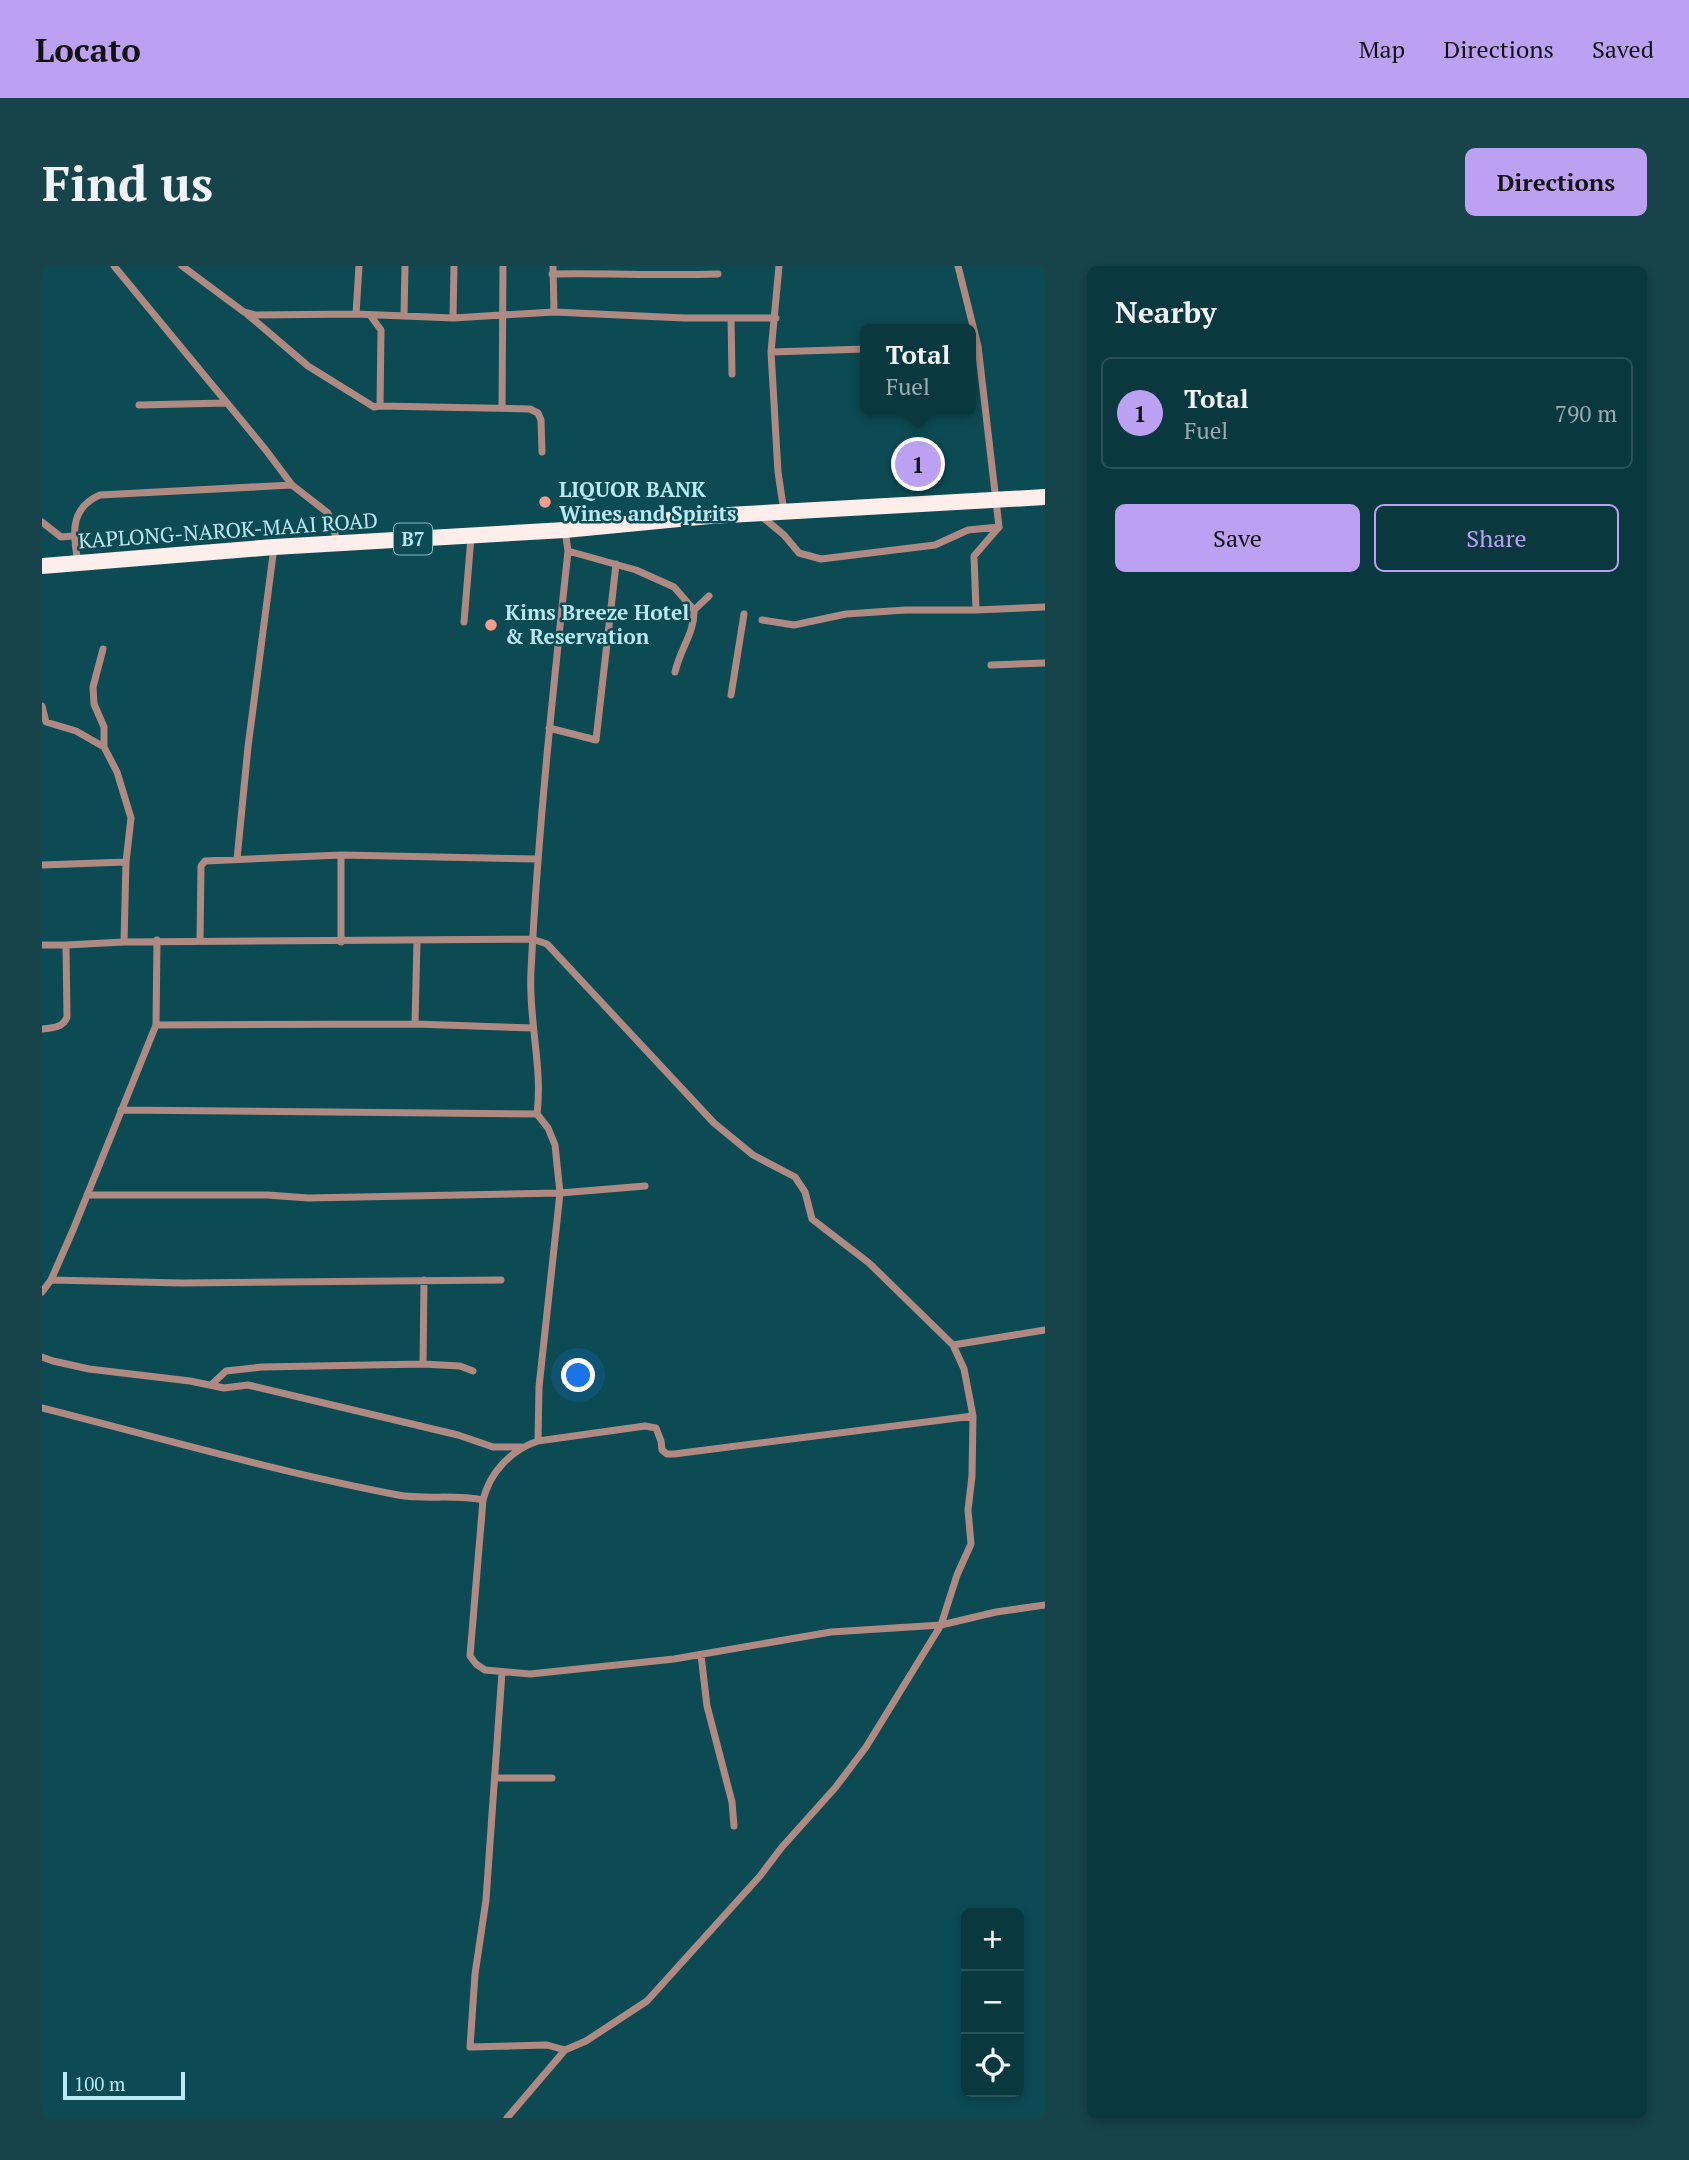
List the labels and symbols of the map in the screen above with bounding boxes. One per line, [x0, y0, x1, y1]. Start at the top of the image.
pin: 1 [895, 438, 941, 490]
place label: LIQUOR BANK Wines and Spirits [559, 475, 736, 527]
marker: LIQUOR BANK Wines and Spirits [537, 494, 553, 510]
street label: KAPLONG-NAROK-MAAI ROAD [77, 506, 379, 554]
road number: B7 [394, 524, 432, 554]
place label: Kims Breeze Hotel & Reservation [505, 598, 689, 650]
marker: Kims Breeze Hotel & Reservation [483, 617, 499, 633]
your location [561, 1358, 595, 1392]
scale bar [63, 2069, 186, 2101]

